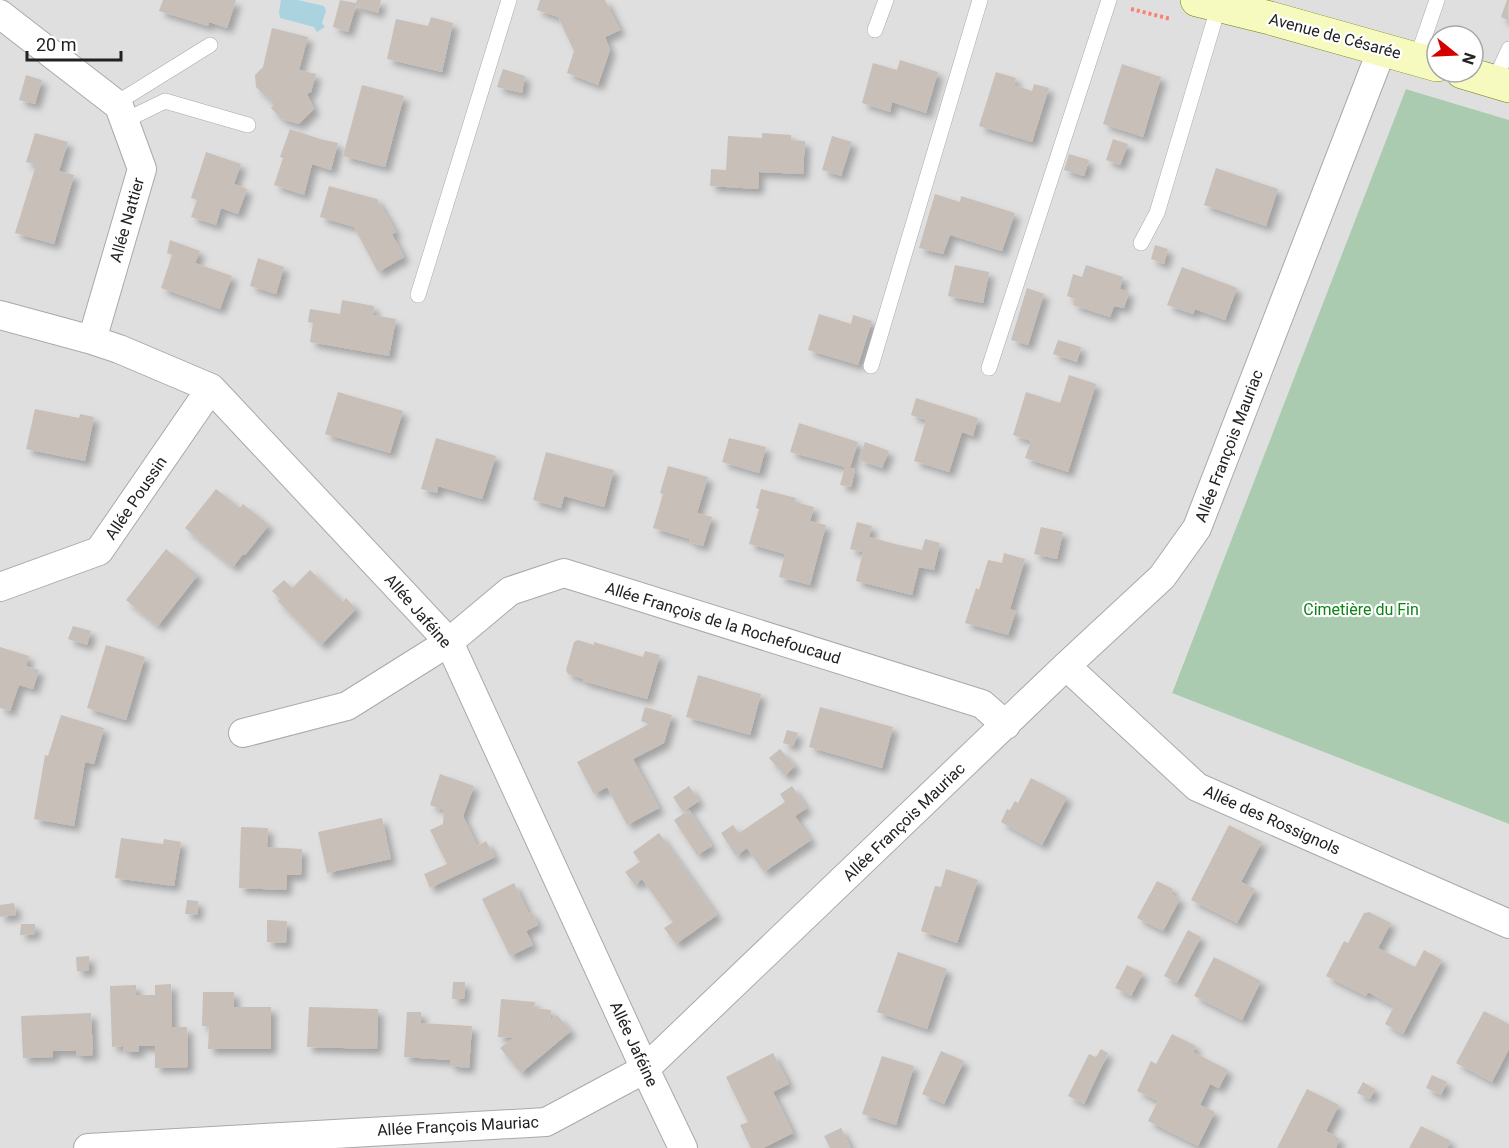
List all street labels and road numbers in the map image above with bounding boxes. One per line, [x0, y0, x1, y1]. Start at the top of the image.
street label: Avenue de Césarée [1267, 9, 1403, 63]
street label: Allée Nattier [106, 175, 148, 265]
street label: Allée François Mauriac [1191, 367, 1267, 525]
street label: Allée Poussin [101, 453, 171, 543]
street label: Allée Jaféine [381, 570, 455, 652]
street label: Allée François de la Rochefoucaud [603, 578, 843, 668]
street label: Allée François Mauriac [839, 759, 969, 885]
street label: Allée des Rossignols [1201, 781, 1343, 859]
street label: Allée Jaféine [606, 998, 662, 1090]
street label: Allée François Mauriac [377, 1112, 539, 1140]

